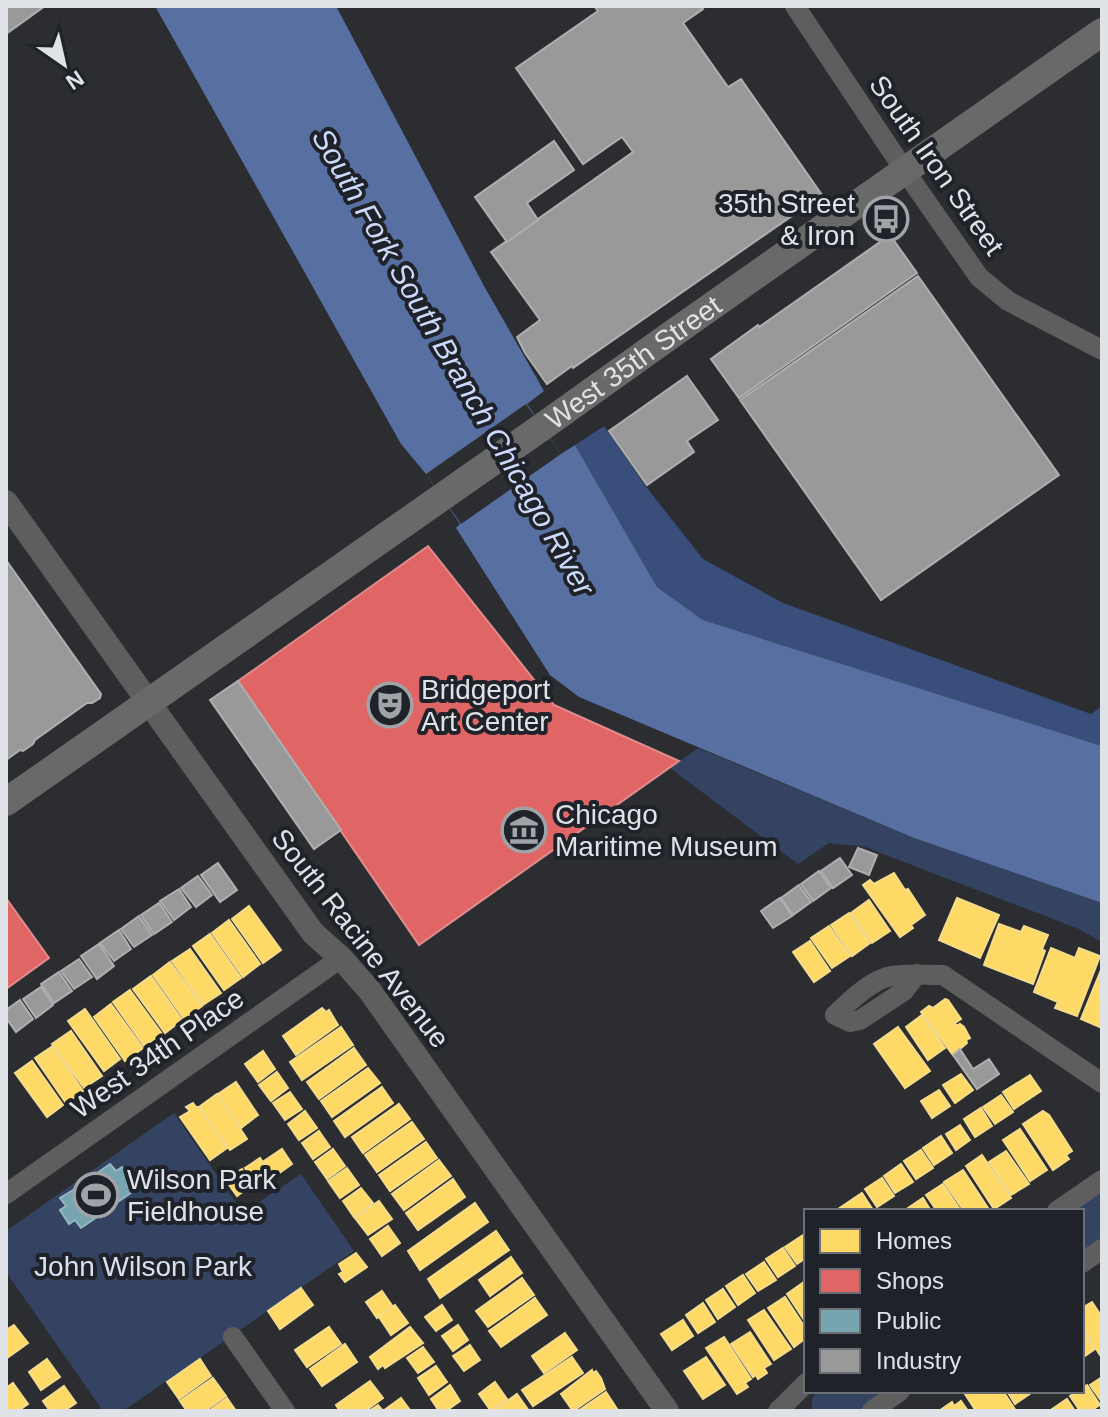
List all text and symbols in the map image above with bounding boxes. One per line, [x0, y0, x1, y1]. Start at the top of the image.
north arrow [24, 24, 104, 104]
text: N [61, 65, 88, 95]
street label: South Iron Street [863, 70, 1010, 261]
water label: South Fork South Branch Chicago River [306, 122, 602, 602]
place label: 35th Street & Iron [718, 188, 855, 251]
bus stop icon: 35th Street & Iron [862, 195, 910, 243]
street label: West 35th Street [540, 289, 727, 435]
place label: Bridgeport Art Center [421, 674, 550, 737]
theatre icon: Bridgeport Art Center [366, 681, 414, 729]
place label: Chicago Maritime Museum [555, 799, 777, 862]
museum icon: Chicago Maritime Museum [500, 806, 548, 854]
street label: South Racine Avenue [266, 823, 456, 1054]
street label: West 34th Place [65, 982, 249, 1124]
place label: Wilson Park Fieldhouse [127, 1164, 277, 1227]
sports icon: Wilson Park Fieldhouse [72, 1171, 120, 1219]
legend [804, 1209, 1084, 1393]
text: Homes [876, 1227, 952, 1254]
park label: John Wilson Park [34, 1251, 253, 1282]
text: Shops [876, 1267, 944, 1294]
text: Public [876, 1307, 941, 1334]
text: Industry [876, 1347, 961, 1374]

